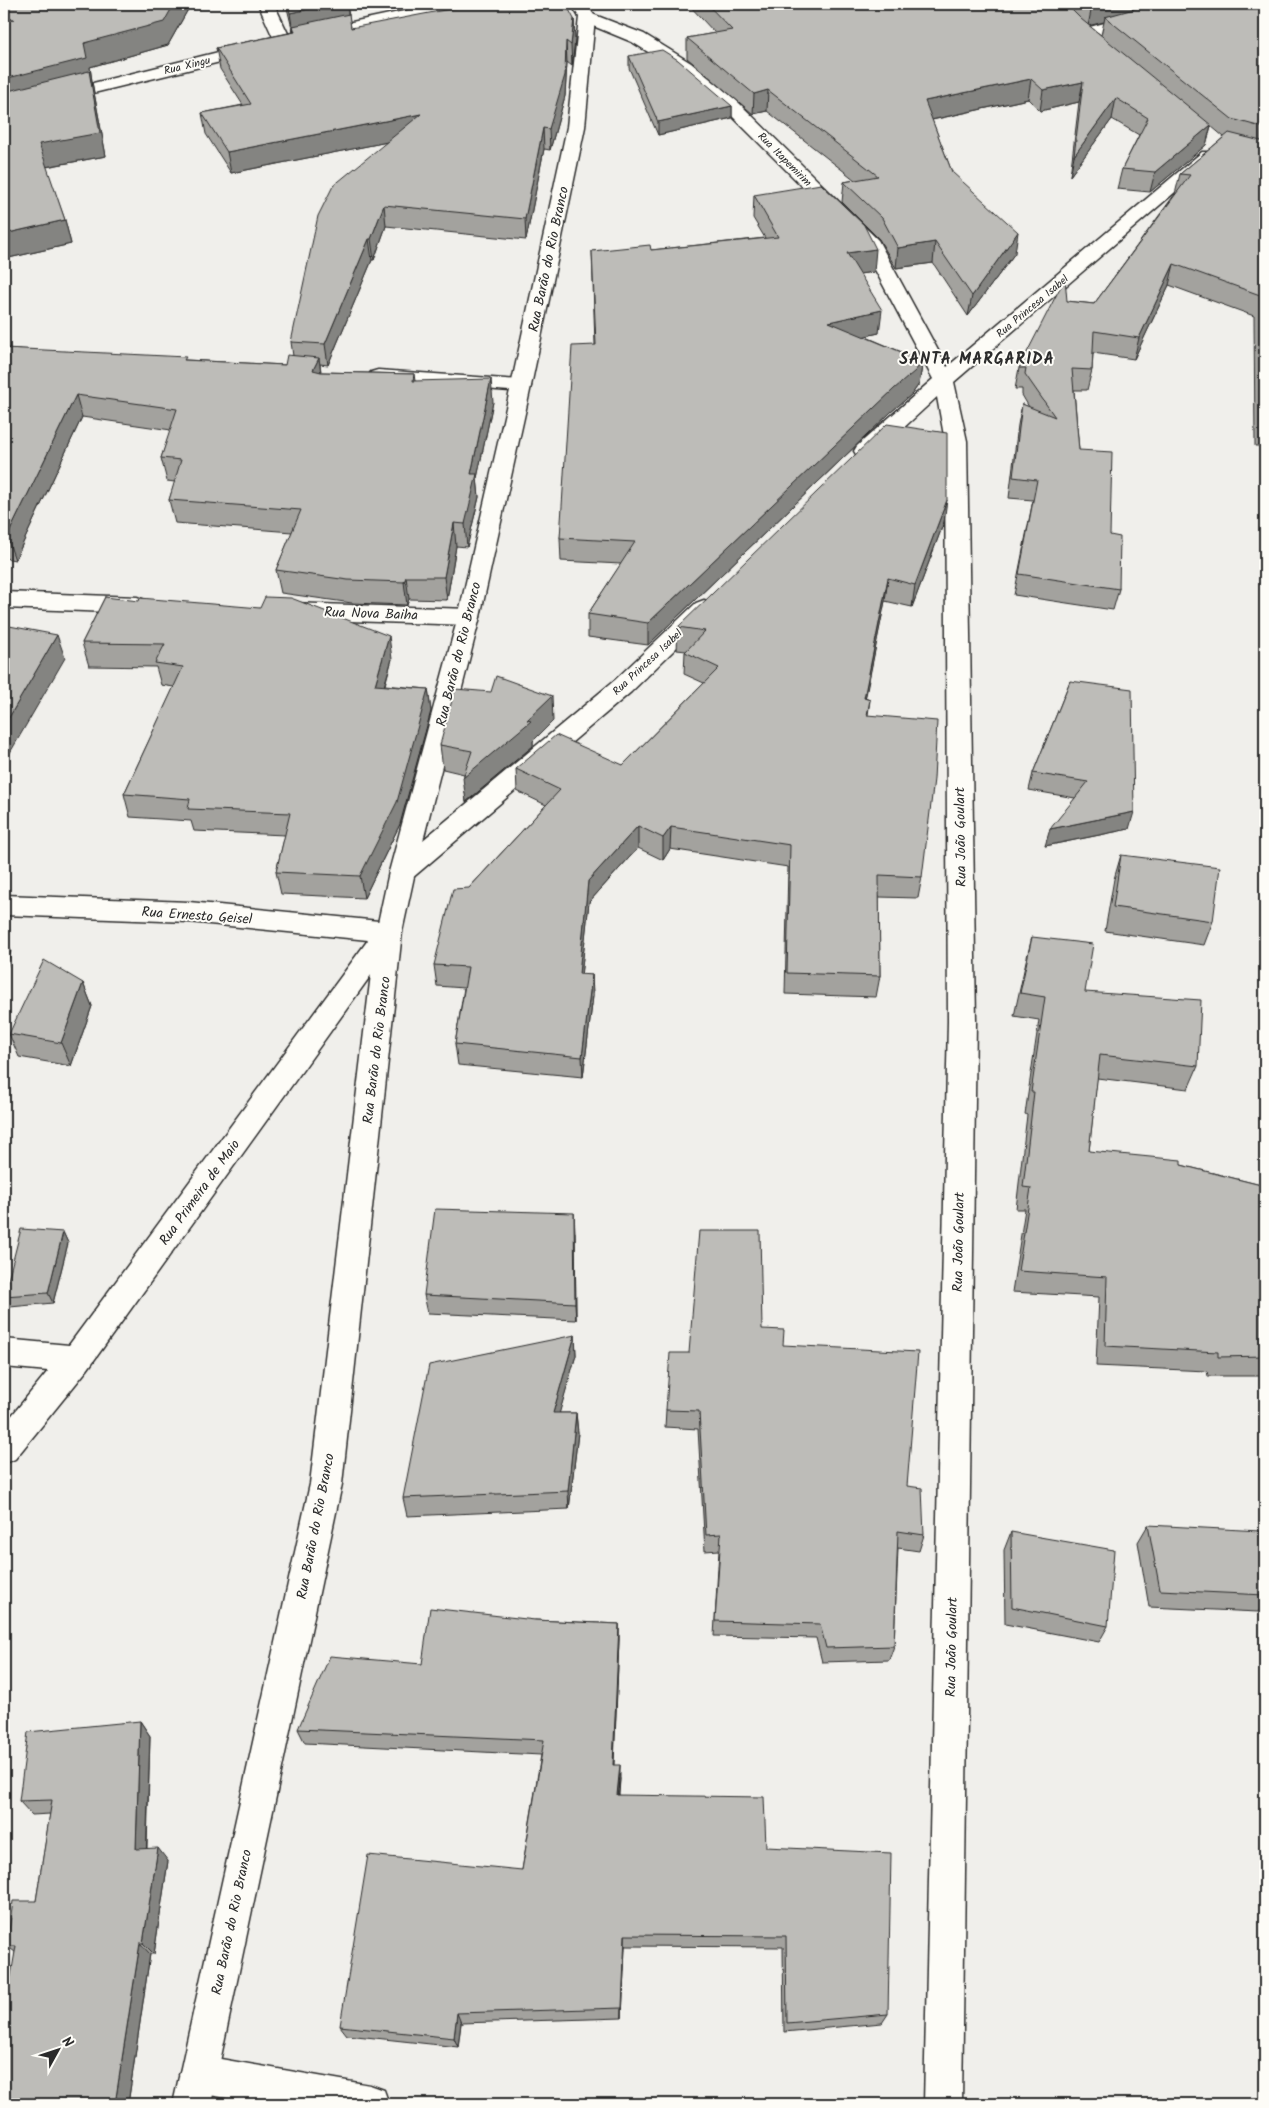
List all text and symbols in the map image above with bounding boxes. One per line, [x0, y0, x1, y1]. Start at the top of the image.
street label: Rua Xingu [162, 51, 213, 80]
street label: Rua Itapemirim [753, 128, 816, 191]
street label: Rua Barão do Rio Branco [523, 184, 575, 334]
street label: Rua Princesa Isabel [992, 271, 1073, 343]
district label: SANTA MARGARIDA [899, 347, 1055, 372]
street label: Rua Barão do Rio Branco [430, 580, 488, 729]
street label: Rua Nova Baiha [324, 601, 418, 627]
street label: Rua Princesa Isabel [609, 625, 687, 700]
street label: Rua João Goulart [949, 786, 973, 887]
street label: Rua Ernesto Geisel [141, 901, 254, 931]
street label: Rua Barão do Rio Branco [357, 975, 397, 1125]
street label: Rua Primeira de Maio [154, 1135, 246, 1250]
street label: Rua João Goulart [947, 1191, 971, 1292]
street label: Rua Barão do Rio Branco [291, 1451, 341, 1601]
street label: Rua João Goulart [940, 1596, 964, 1697]
street label: Rua Barão do Rio Branco [206, 1847, 258, 1997]
north arrow [32, 2026, 82, 2076]
text: N [56, 2032, 79, 2053]

